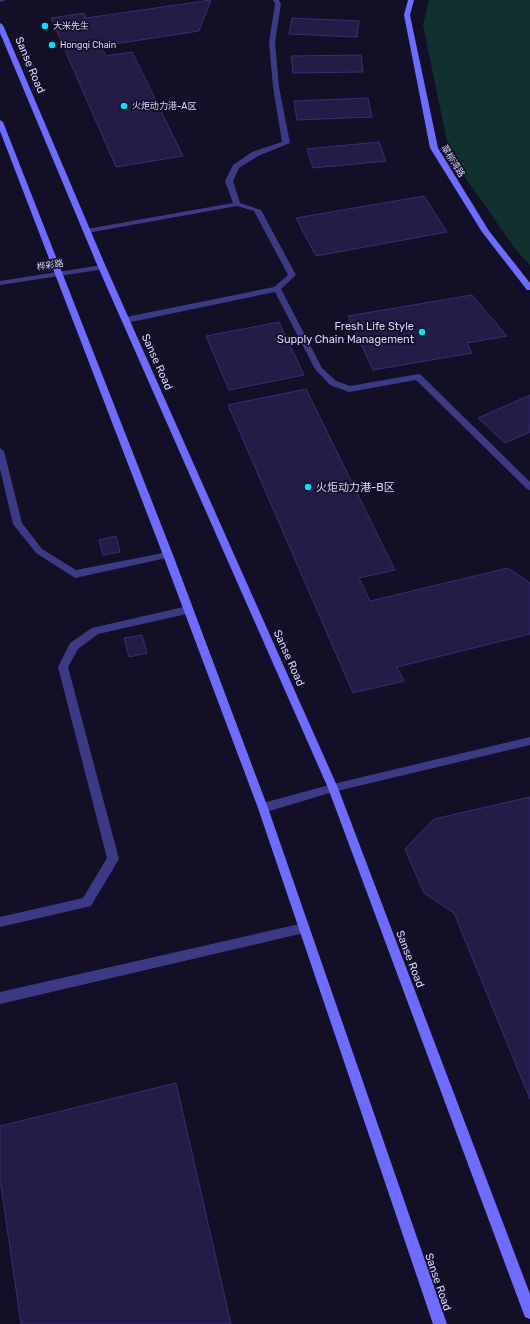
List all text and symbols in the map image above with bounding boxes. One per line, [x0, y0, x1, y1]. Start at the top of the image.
marker: 大米先生 [40, 21, 50, 31]
place label: 大米先生 [53, 21, 89, 31]
street label: Sanse Road [12, 35, 48, 95]
marker: Hongqi Chain [47, 40, 57, 50]
place label: Hongqi Chain [60, 40, 116, 50]
marker: 火炬动力港-A区 [119, 101, 129, 111]
place label: 火炬动力港-A区 [132, 101, 196, 111]
street label: 翠柳湾路 [439, 143, 467, 179]
street label: 桦彩路 [36, 257, 64, 272]
place label: Fresh Life Style Supply Chain Management [277, 320, 415, 346]
marker: Fresh Life Style Supply Chain Management [417, 327, 427, 337]
street label: Sanse Road [139, 332, 175, 392]
place label: 火炬动力港-B区 [316, 481, 395, 494]
marker: 火炬动力港-B区 [303, 482, 313, 492]
street label: Sanse Road [271, 628, 307, 688]
street label: Sanse Road [393, 929, 427, 989]
street label: Sanse Road [422, 1251, 454, 1313]

